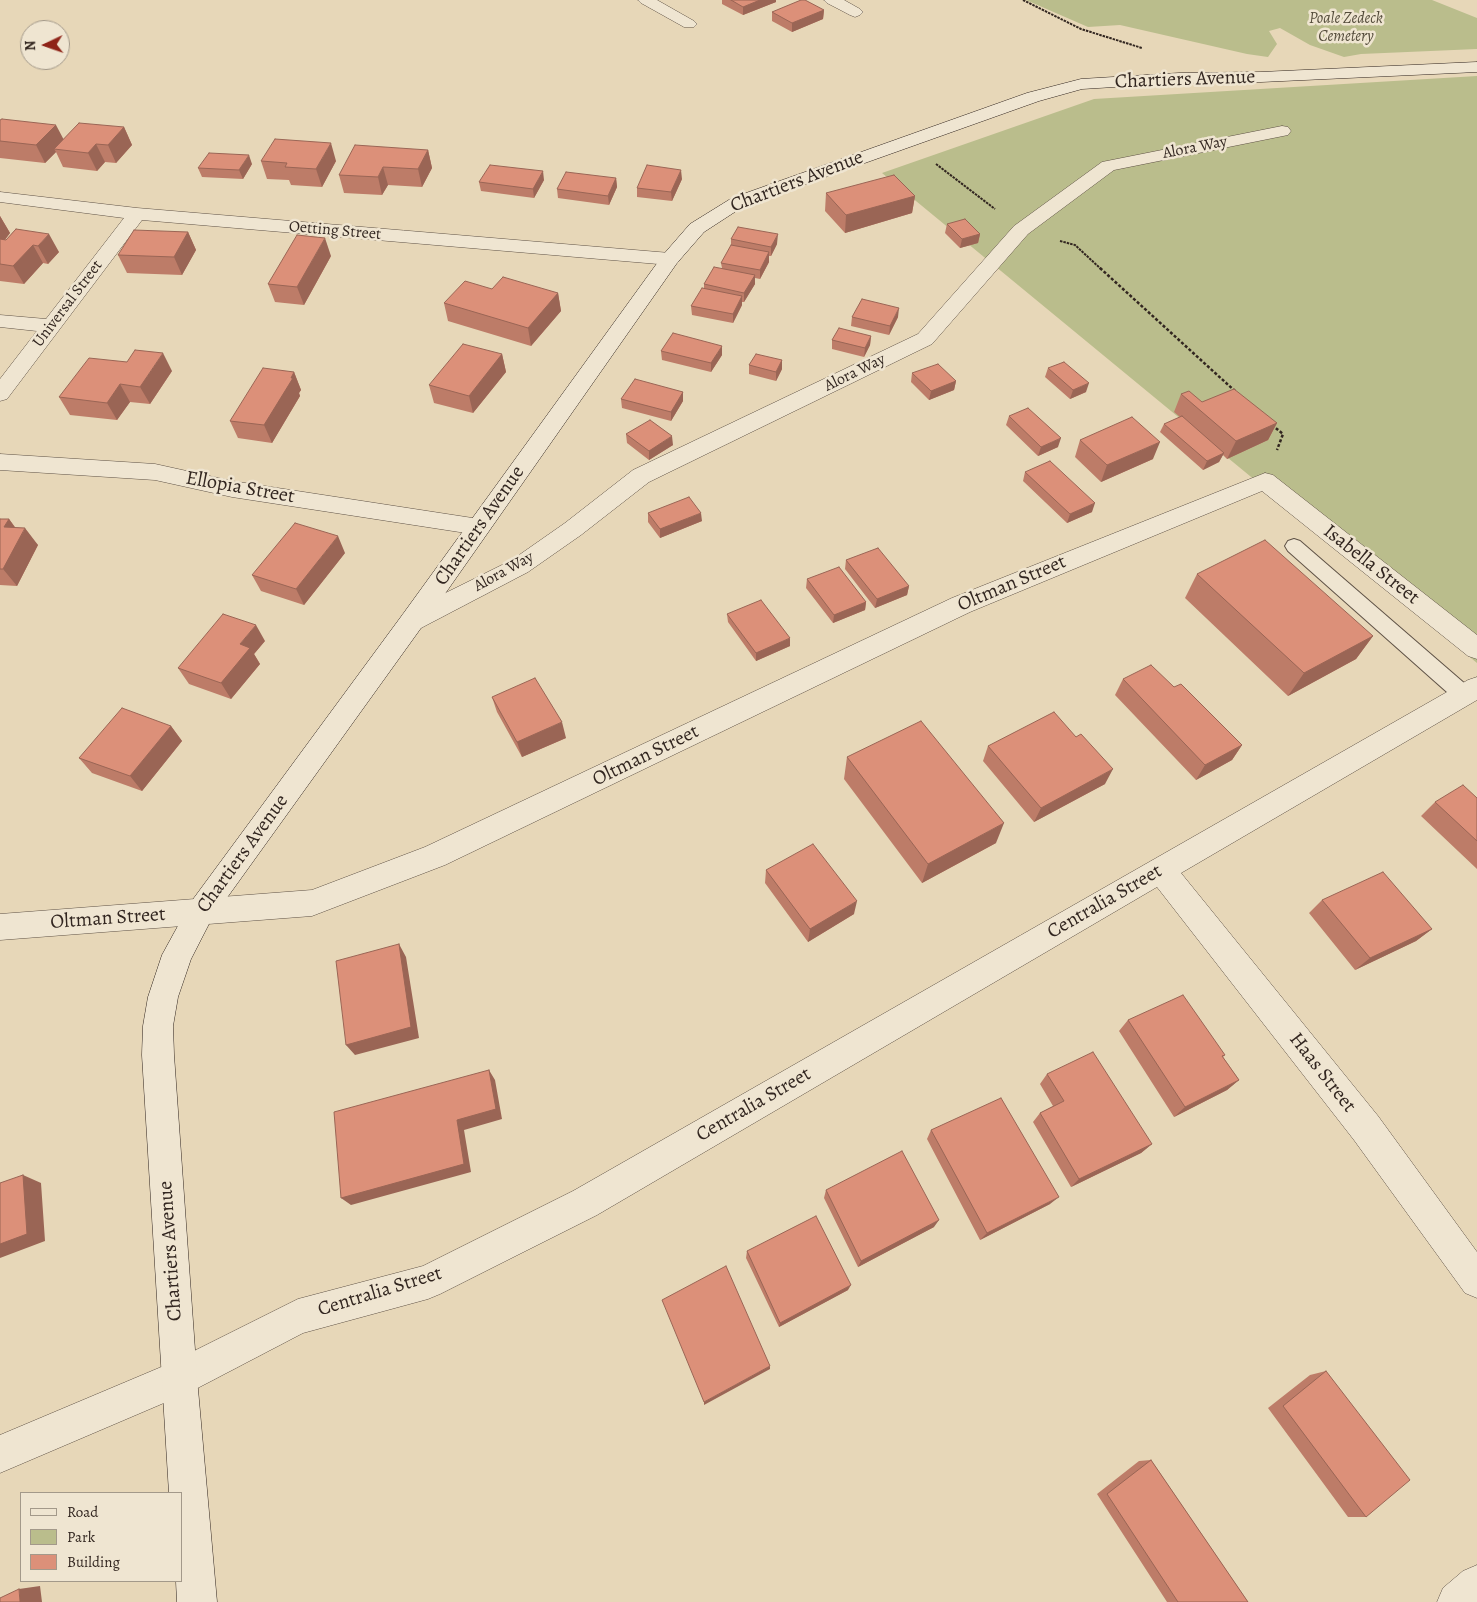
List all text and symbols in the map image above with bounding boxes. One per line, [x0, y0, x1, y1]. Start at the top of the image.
park label: Poale Zedeck Cemetery [1309, 9, 1383, 47]
north arrow [20, 20, 70, 70]
text: N [21, 40, 40, 51]
street label: Chartiers Avenue [1114, 66, 1256, 94]
street label: Alora Way [1161, 132, 1229, 164]
street label: Chartiers Avenue [727, 146, 867, 218]
street label: Oetting Street [288, 217, 382, 245]
street label: Universal Street [29, 257, 107, 351]
street label: Alora Way [821, 350, 889, 396]
street label: Chartiers Avenue [430, 462, 530, 590]
street label: Ellopia Street [184, 467, 296, 509]
street label: Isabella Street [1318, 520, 1424, 610]
street label: Alora Way [471, 548, 537, 596]
street label: Oltman Street [954, 550, 1070, 618]
street label: Oltman Street [589, 720, 703, 792]
street label: Chartiers Avenue [192, 790, 294, 918]
street label: Centralia Street [1043, 860, 1167, 944]
street label: Oltman Street [50, 903, 166, 935]
street label: Haas Street [1283, 1028, 1361, 1118]
street label: Centralia Street [692, 1063, 816, 1147]
street label: Chartiers Avenue [154, 1180, 188, 1322]
street label: Centralia Street [315, 1262, 445, 1322]
legend [20, 1492, 182, 1582]
text: Road [67, 1502, 98, 1522]
text: Park [67, 1527, 95, 1547]
text: Building [67, 1552, 120, 1572]

